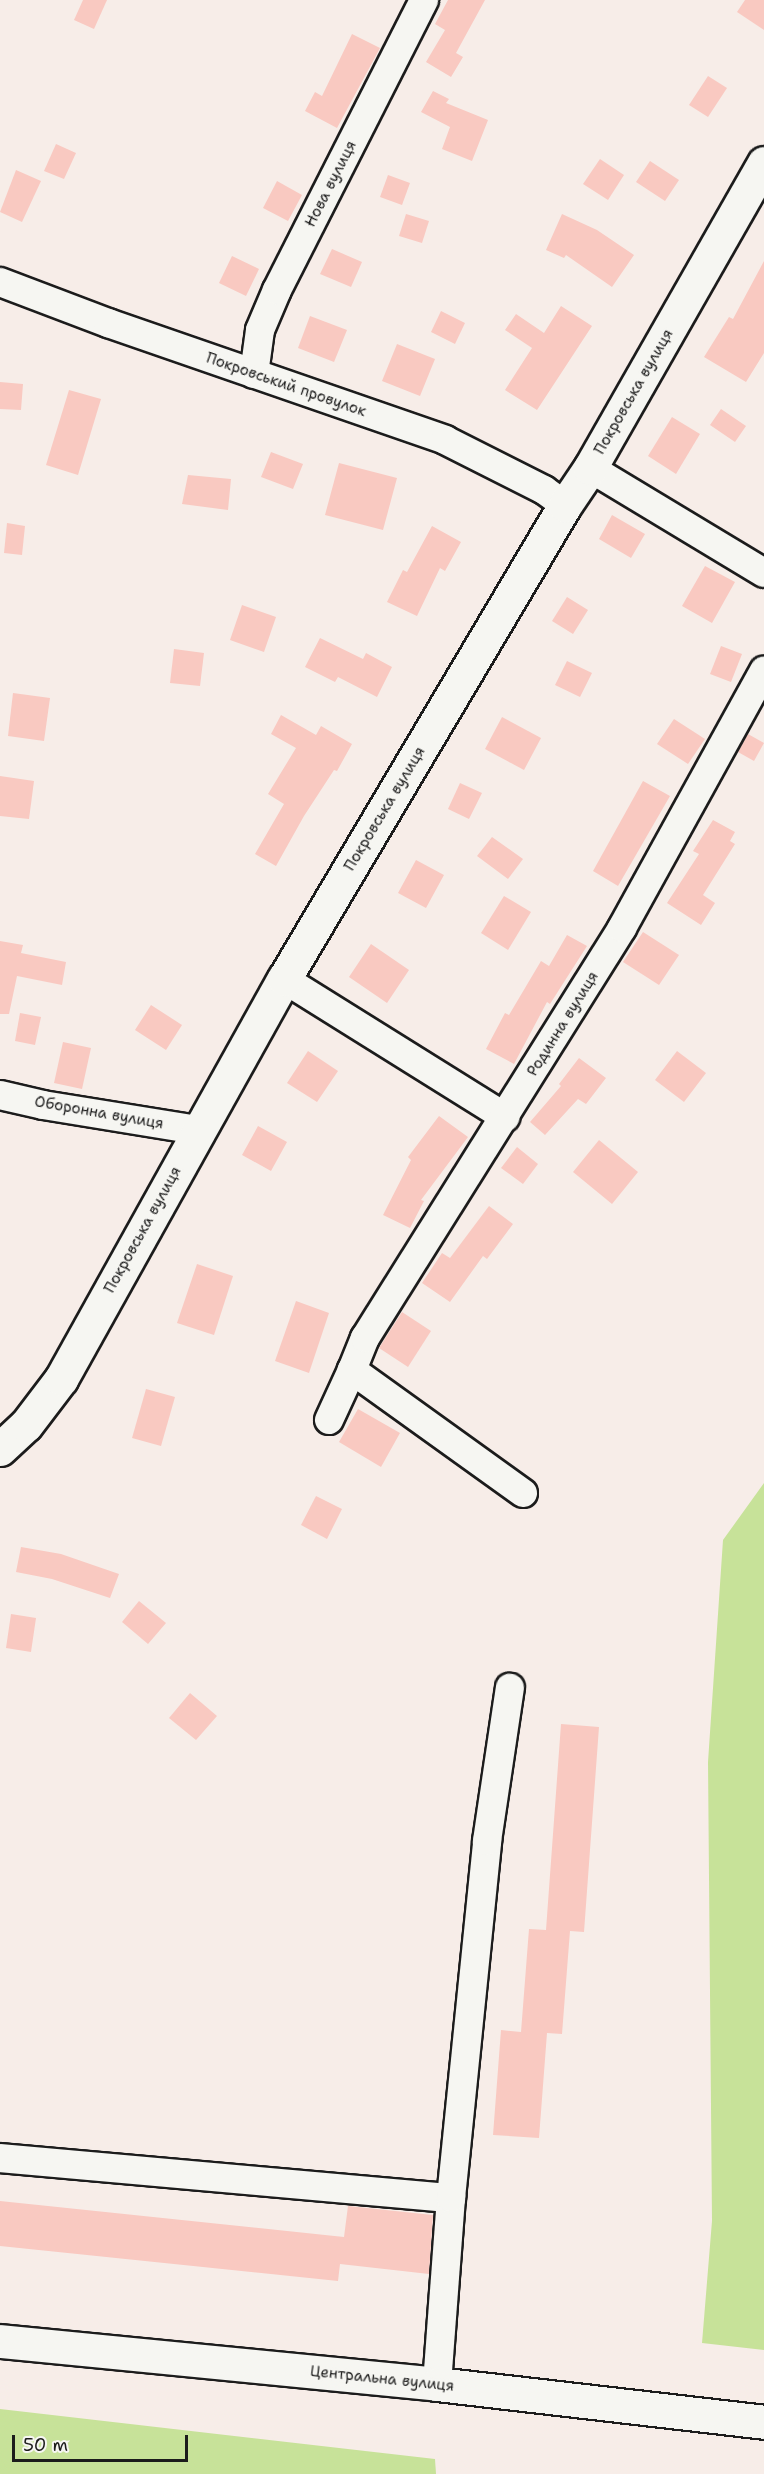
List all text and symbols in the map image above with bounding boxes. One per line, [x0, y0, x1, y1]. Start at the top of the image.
street label: Нова вулиця [302, 138, 360, 230]
street label: Покровська вулиця [591, 326, 677, 458]
street label: Покровський провулок [204, 349, 368, 421]
street label: Покровська вулиця [341, 744, 429, 874]
street label: Родинна вулиця [524, 968, 602, 1080]
street label: Оборонна вулиця [33, 1093, 165, 1133]
street label: Покровська вулиця [101, 1164, 185, 1296]
street label: Центральна вулиця [309, 2362, 455, 2396]
scale bar [15, 2423, 190, 2461]
text: 50 m [23, 2433, 68, 2457]

